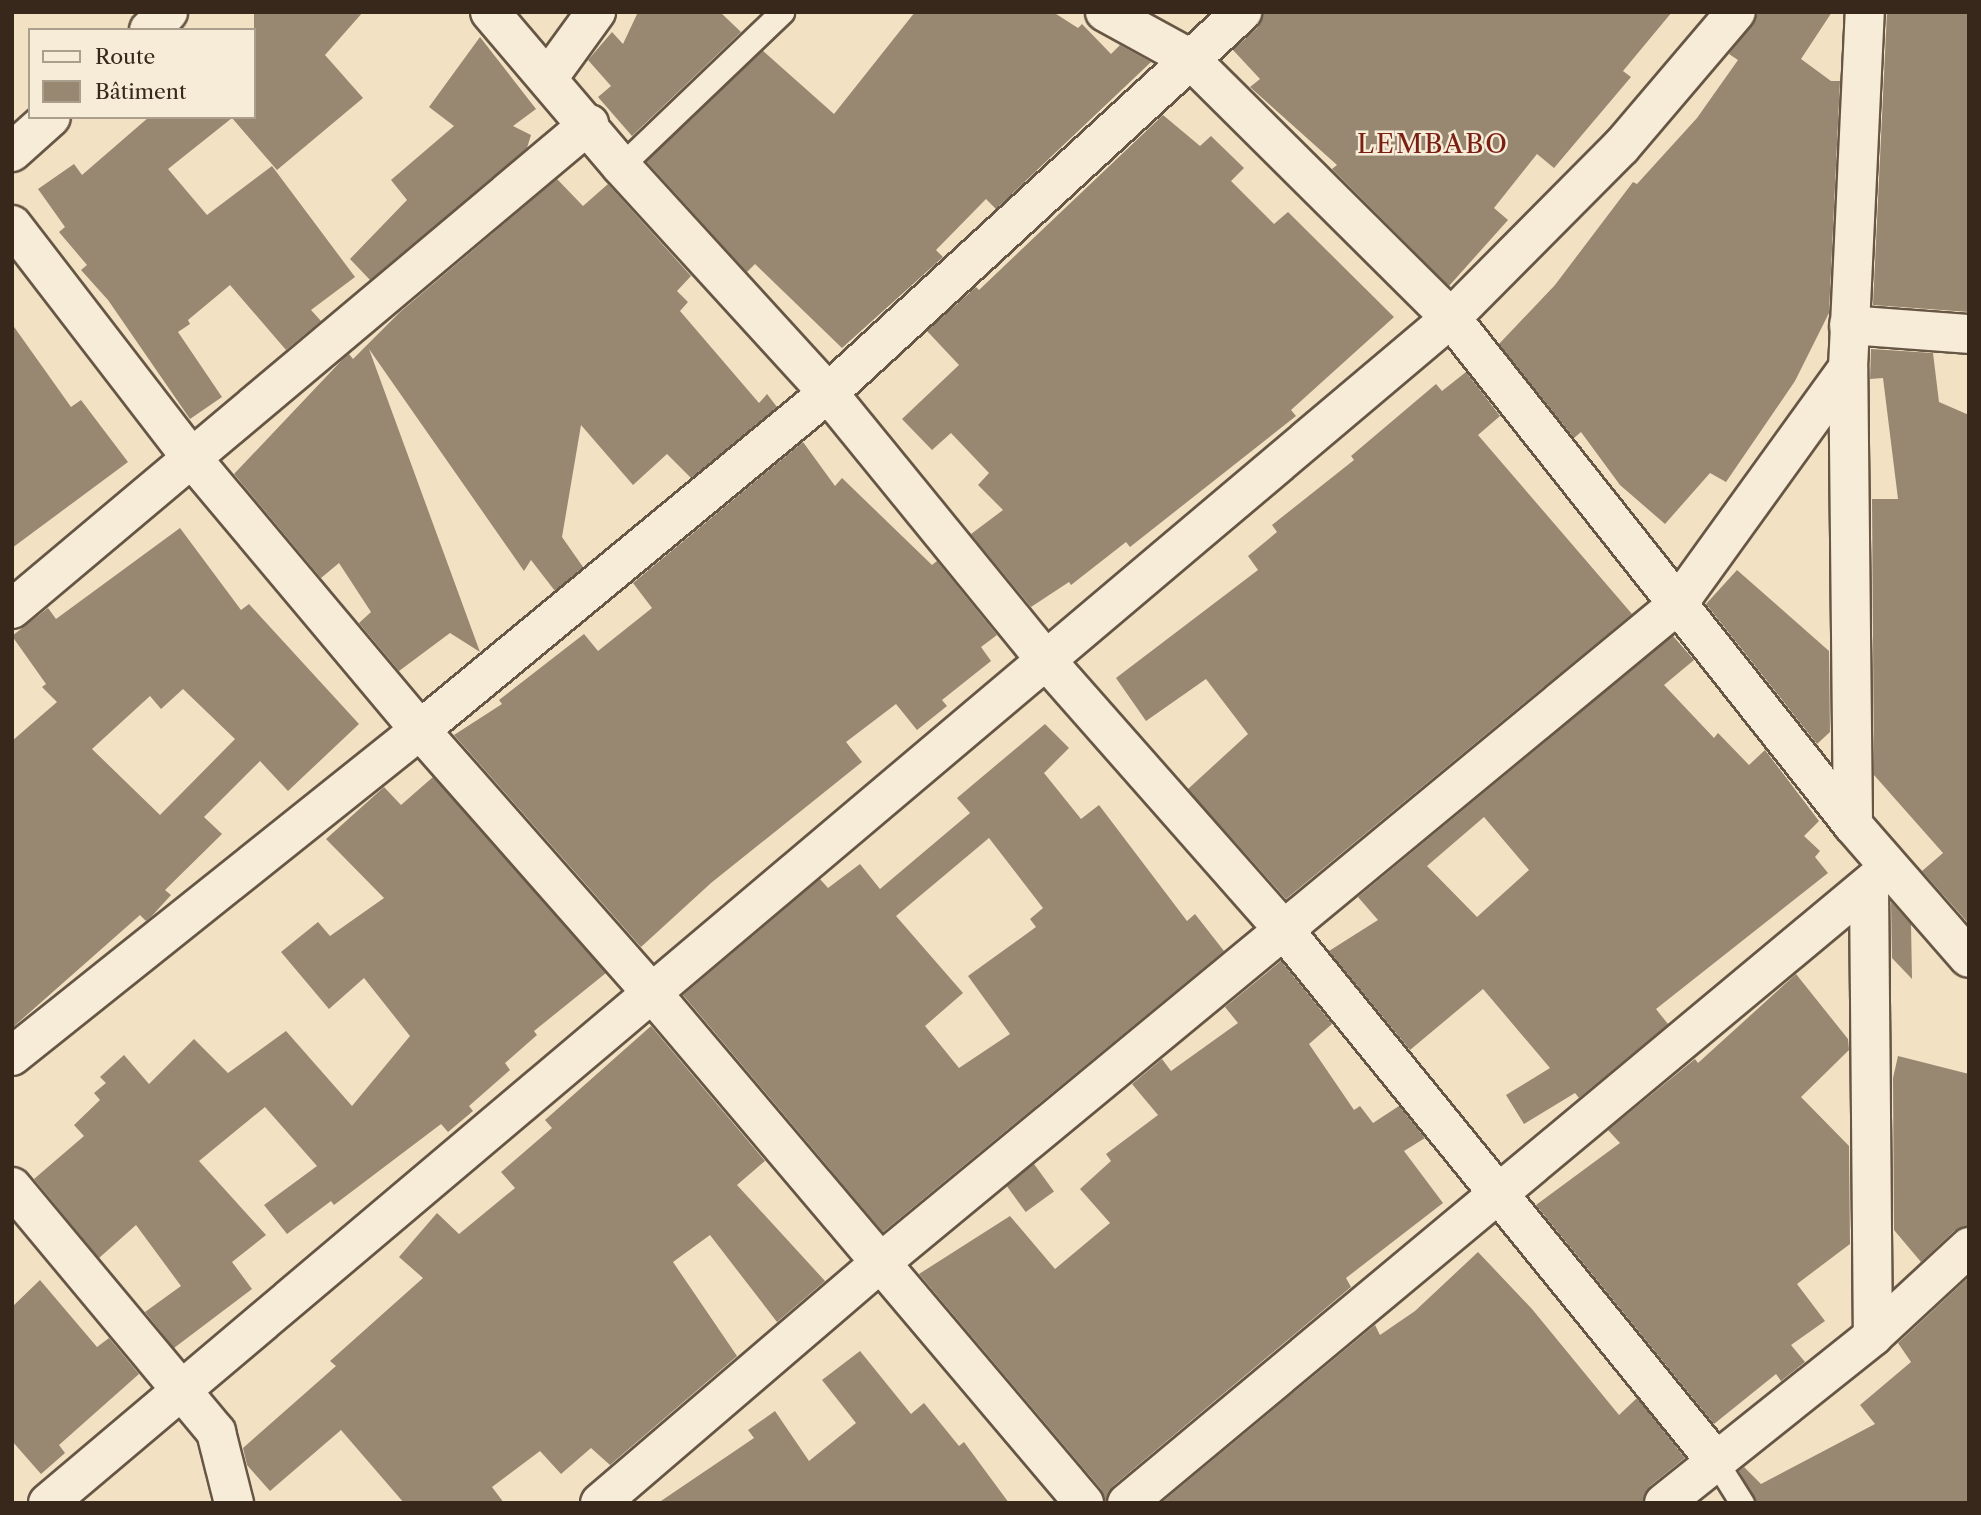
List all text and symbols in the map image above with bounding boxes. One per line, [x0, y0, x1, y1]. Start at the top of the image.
legend [28, 28, 256, 119]
text: Route [95, 44, 155, 69]
text: Bâtiment [95, 79, 186, 104]
district label: LEMBABO [1358, 129, 1508, 161]

